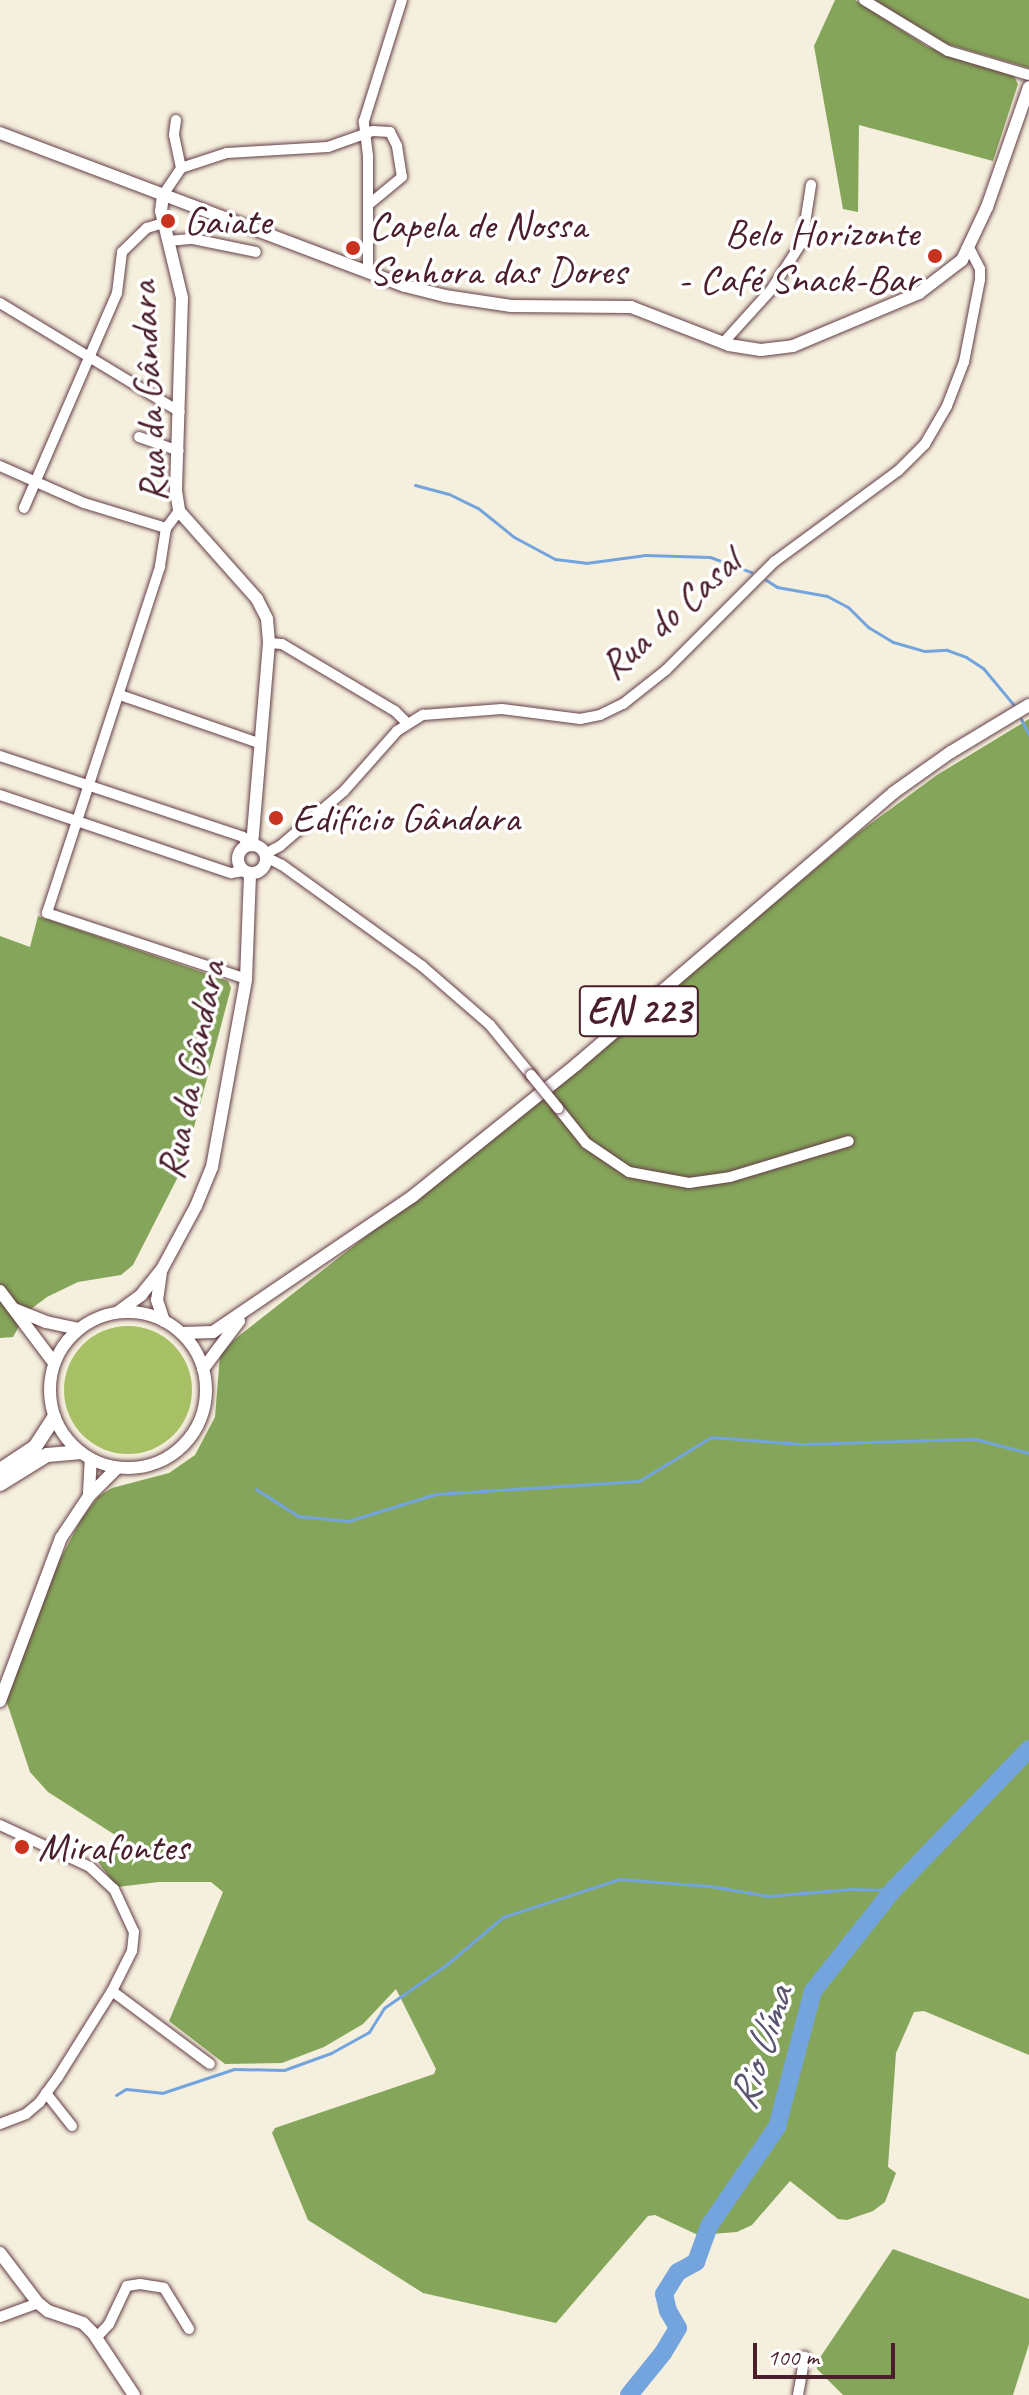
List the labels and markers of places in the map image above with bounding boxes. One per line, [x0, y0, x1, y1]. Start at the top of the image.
place label: Gaiate [184, 197, 271, 245]
place label: Capela de Nossa Senhora das Dores [369, 201, 627, 295]
place label: Belo Horizonte - Café Snack-Bar [677, 209, 919, 303]
marker: Gaiate [159, 212, 177, 230]
marker: Capela de Nossa Senhora das Dores [344, 239, 362, 257]
marker: Belo Horizonte - Café Snack-Bar [926, 247, 944, 265]
place label: Edifício Gândara [292, 794, 520, 842]
marker: Edifício Gândara [267, 809, 285, 827]
place label: Mirafontes [38, 1823, 189, 1871]
marker: Mirafontes [13, 1838, 31, 1856]

